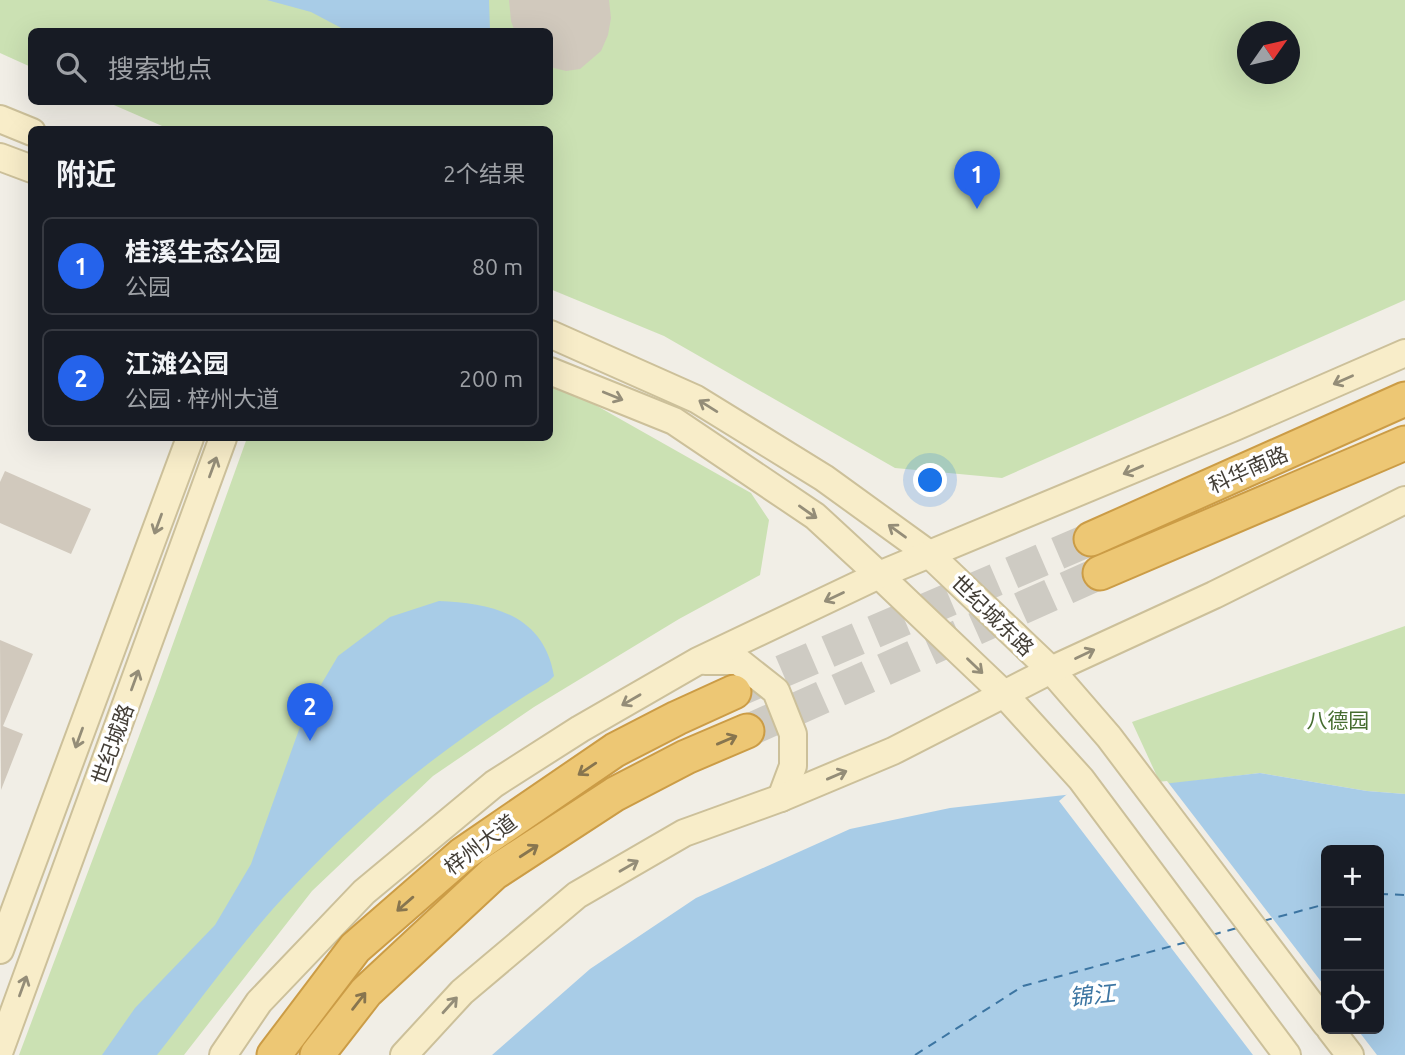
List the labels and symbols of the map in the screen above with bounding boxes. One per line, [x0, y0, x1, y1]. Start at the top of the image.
north arrow [1237, 21, 1300, 84]
pin: 1 [954, 151, 1000, 209]
one-way arrow [1332, 374, 1354, 387]
one-way arrow [601, 391, 623, 404]
one-way arrow [698, 398, 718, 412]
street label: 科华南路 [1205, 441, 1291, 497]
one-way arrow [208, 456, 220, 478]
your location [913, 463, 947, 497]
one-way arrow [1123, 464, 1145, 477]
one-way arrow [798, 505, 817, 519]
one-way arrow [151, 513, 163, 535]
one-way arrow [888, 524, 907, 538]
street label: 世纪城东路 [947, 570, 1039, 660]
one-way arrow [824, 591, 845, 604]
one-way arrow [1074, 647, 1095, 660]
one-way arrow [965, 657, 983, 674]
one-way arrow [130, 670, 142, 692]
pin: 2 [287, 683, 333, 741]
one-way arrow [621, 694, 642, 707]
street label: 世纪城路 [86, 700, 138, 788]
park label: 八德园 [1307, 708, 1370, 732]
one-way arrow [72, 726, 84, 748]
one-way arrow [715, 732, 737, 745]
one-way arrow [578, 762, 597, 776]
one-way arrow [825, 767, 847, 780]
street label: 梓州大道 [439, 809, 521, 879]
one-way arrow [518, 843, 538, 857]
one-way arrow [618, 858, 638, 872]
one-way arrow [397, 896, 414, 913]
one-way arrow [18, 976, 31, 998]
water label: 锦江 [1068, 980, 1119, 1010]
one-way arrow [351, 992, 366, 1011]
one-way arrow [442, 996, 458, 1014]

